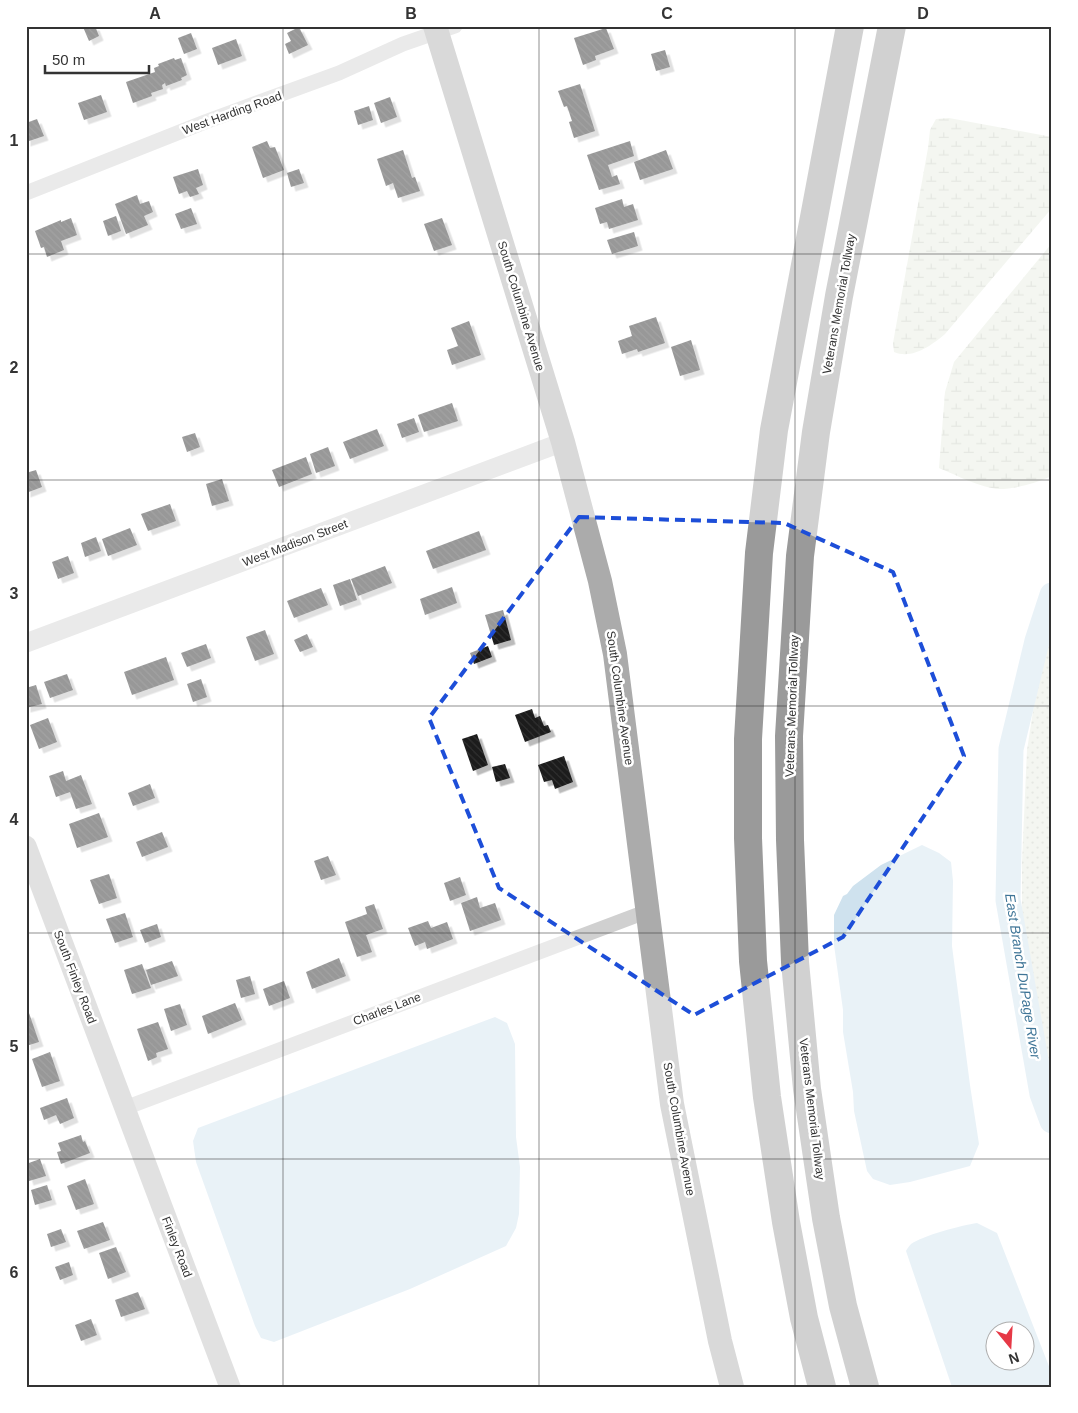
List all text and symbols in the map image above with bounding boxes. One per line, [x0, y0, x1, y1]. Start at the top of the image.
text: A [149, 5, 161, 22]
text: B [405, 5, 417, 22]
text: C [661, 5, 673, 22]
text: D [917, 5, 929, 22]
scale bar [45, 42, 149, 74]
text: 50 m [52, 51, 85, 68]
street label: West Harding Road [181, 89, 283, 137]
text: 1 [10, 132, 19, 149]
street label: Veterans Memorial Tollway [820, 233, 858, 375]
street label: South Columbine Avenue [495, 239, 548, 373]
text: 2 [10, 359, 19, 376]
street label: West Madison Street [241, 516, 350, 569]
text: 3 [10, 585, 19, 602]
street label: South Columbine Avenue [604, 630, 636, 766]
street label: Veterans Memorial Tollway [783, 635, 801, 777]
text: 4 [10, 811, 19, 828]
water label: East Branch DuPage River [1002, 892, 1044, 1061]
street label: South Finley Road [51, 928, 99, 1026]
street label: Charles Lane [351, 990, 423, 1028]
street label: Veterans Memorial Tollway [796, 1037, 828, 1181]
text: 5 [10, 1038, 19, 1055]
street label: South Columbine Avenue [660, 1061, 698, 1197]
street label: Finley Road [159, 1215, 195, 1279]
text: 6 [10, 1264, 19, 1281]
north arrow [986, 1320, 1036, 1370]
text: N [1007, 1349, 1021, 1368]

